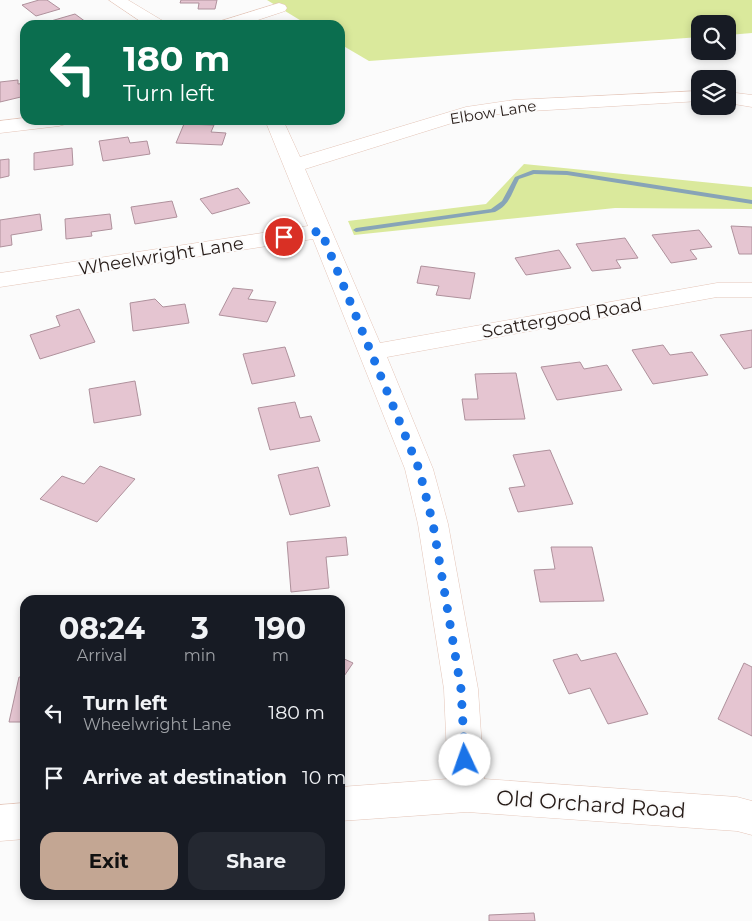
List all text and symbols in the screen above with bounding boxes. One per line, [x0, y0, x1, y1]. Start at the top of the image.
map controls [691, 15, 736, 115]
button: search [691, 15, 736, 60]
text: 180 m [123, 37, 230, 80]
icon: left [40, 40, 105, 105]
button: layers [691, 70, 736, 115]
text: Turn left [123, 80, 215, 107]
street label: Elbow Lane [448, 96, 538, 128]
pin [263, 216, 305, 258]
icon: arrive [270, 223, 298, 251]
street label: Wheelwright Lane [77, 232, 245, 280]
street label: Scattergood Road [480, 293, 644, 343]
text: 08:24 [59, 610, 145, 647]
text: 3 [191, 610, 209, 647]
text: 190 [255, 610, 306, 647]
text: Arrival [77, 646, 127, 665]
text: min [184, 646, 216, 665]
text: m [272, 646, 289, 665]
text: Turn left [83, 692, 168, 715]
icon: left [40, 699, 68, 727]
text: 180 m [268, 701, 325, 724]
text: Wheelwright Lane [83, 715, 231, 734]
position arrow [438, 733, 490, 785]
icon: arrive [40, 764, 68, 792]
text: Arrive at destination [83, 766, 287, 789]
text: 10 m [302, 766, 347, 789]
street label: Old Orchard Road [495, 785, 687, 823]
button: Exit [40, 832, 178, 890]
button: Share [188, 832, 325, 890]

